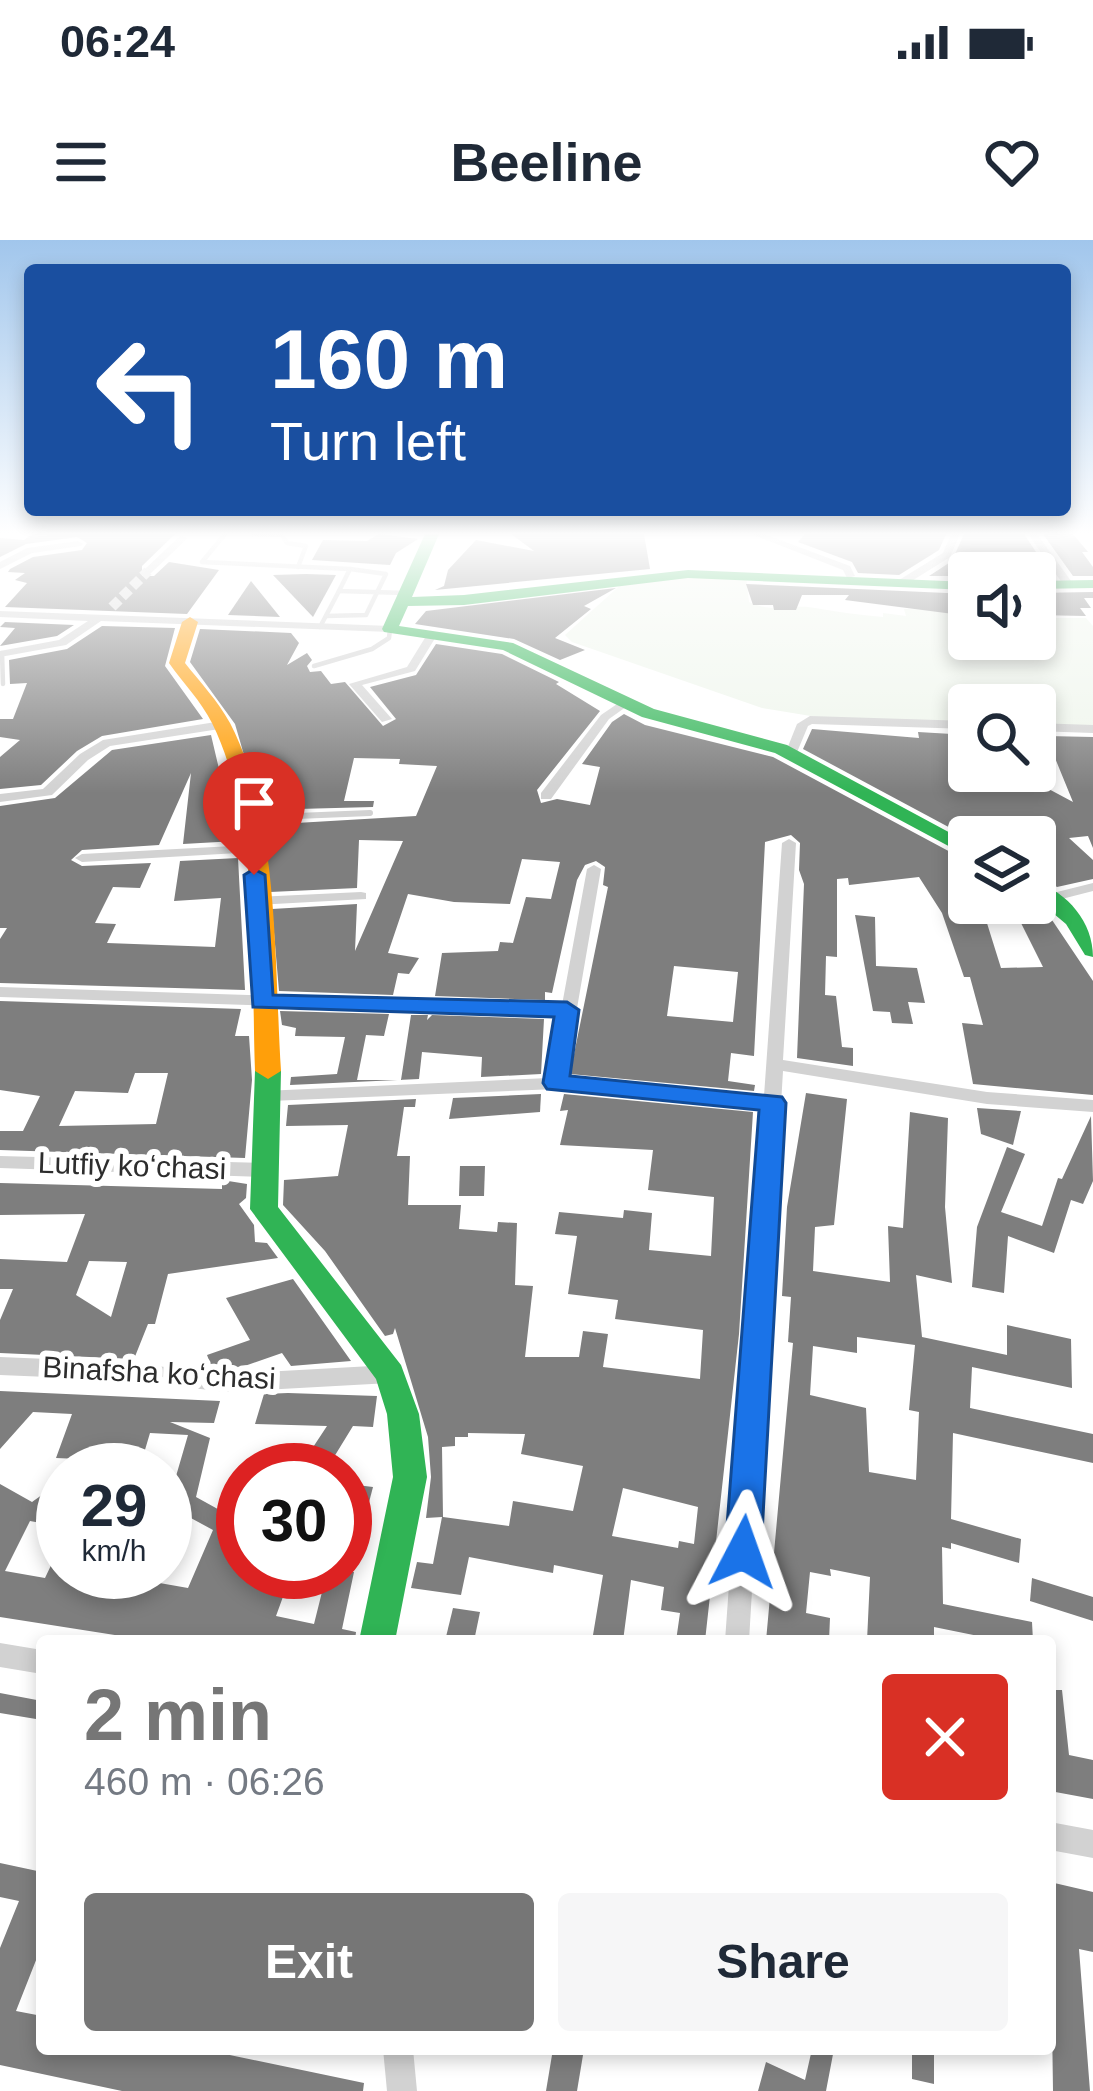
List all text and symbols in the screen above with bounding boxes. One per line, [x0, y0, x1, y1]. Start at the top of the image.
text: 06:24 [60, 16, 175, 67]
icon: menu [48, 129, 114, 195]
icon: heart [979, 129, 1045, 195]
text: Beeline [450, 132, 643, 192]
icon: left [72, 312, 228, 468]
text: 160 m [270, 312, 508, 406]
text: Turn left [270, 411, 466, 471]
map controls [948, 552, 1056, 924]
button: sound [948, 552, 1056, 660]
button: search [948, 684, 1056, 792]
pin [203, 752, 305, 875]
icon: arrive [221, 770, 287, 836]
button: layers [948, 816, 1056, 924]
street label: Lutfiy koʻchasi [37, 1146, 227, 1185]
street label: Binafsha koʻchasi [42, 1350, 276, 1395]
speed limit sign: 30 [216, 1443, 372, 1599]
text: 29 [81, 1472, 147, 1539]
position arrow [680, 1489, 806, 1615]
text: km/h [81, 1534, 147, 1567]
button: close [882, 1674, 1008, 1800]
text: 2 min [84, 1675, 272, 1755]
text: 460 m · 06:26 [84, 1760, 325, 1803]
button: Exit [84, 1893, 534, 2031]
button: Share [558, 1893, 1008, 2031]

